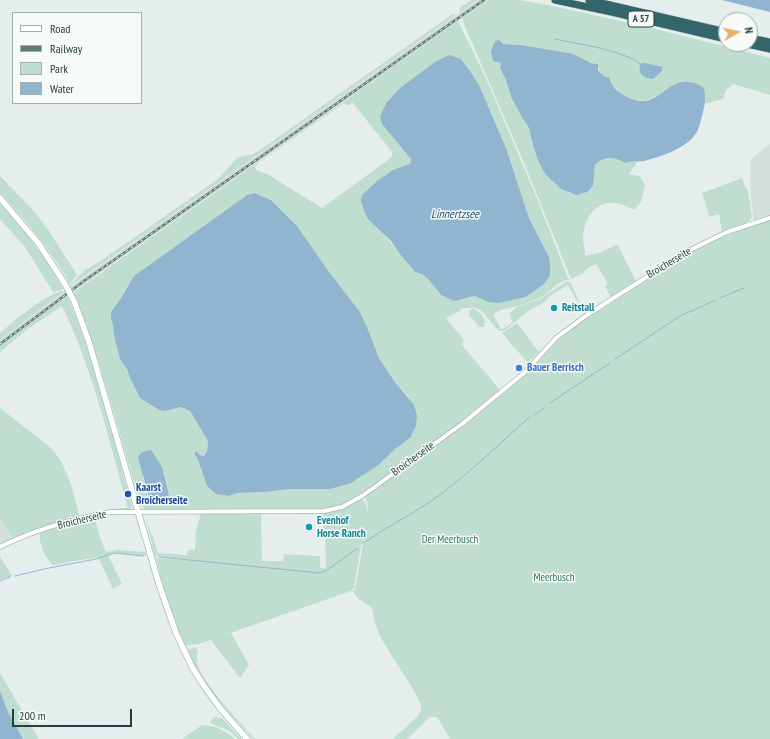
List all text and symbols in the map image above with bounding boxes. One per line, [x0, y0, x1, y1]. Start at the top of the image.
road number: A 57 [628, 11, 654, 27]
legend [12, 12, 142, 104]
north arrow [718, 12, 758, 52]
text: Road [50, 21, 70, 36]
text: N [741, 26, 756, 34]
text: Railway [50, 41, 82, 56]
text: Park [50, 61, 68, 76]
text: Water [50, 81, 74, 96]
water label: Linnertzsee [431, 208, 479, 222]
street label: Broicherseite [644, 245, 694, 281]
place label: Reitstall [562, 301, 594, 315]
marker: Reitstall [549, 303, 559, 313]
place label: Bauer Berrisch [527, 361, 584, 375]
marker: Bauer Berrisch [514, 363, 524, 373]
street label: Broicherseite [389, 439, 437, 479]
place label: Kaarst Broicherseite [136, 481, 188, 507]
marker: Kaarst Broicherseite [123, 489, 133, 499]
street label: Broicherseite [56, 508, 108, 532]
place label: Evenhof Horse Ranch [317, 514, 366, 540]
marker: Evenhof Horse Ranch [304, 522, 314, 532]
park label: Der Meerbusch [422, 533, 478, 547]
park label: Meerbusch [533, 571, 575, 585]
scale bar [14, 701, 134, 727]
text: 200 m [19, 708, 46, 723]

